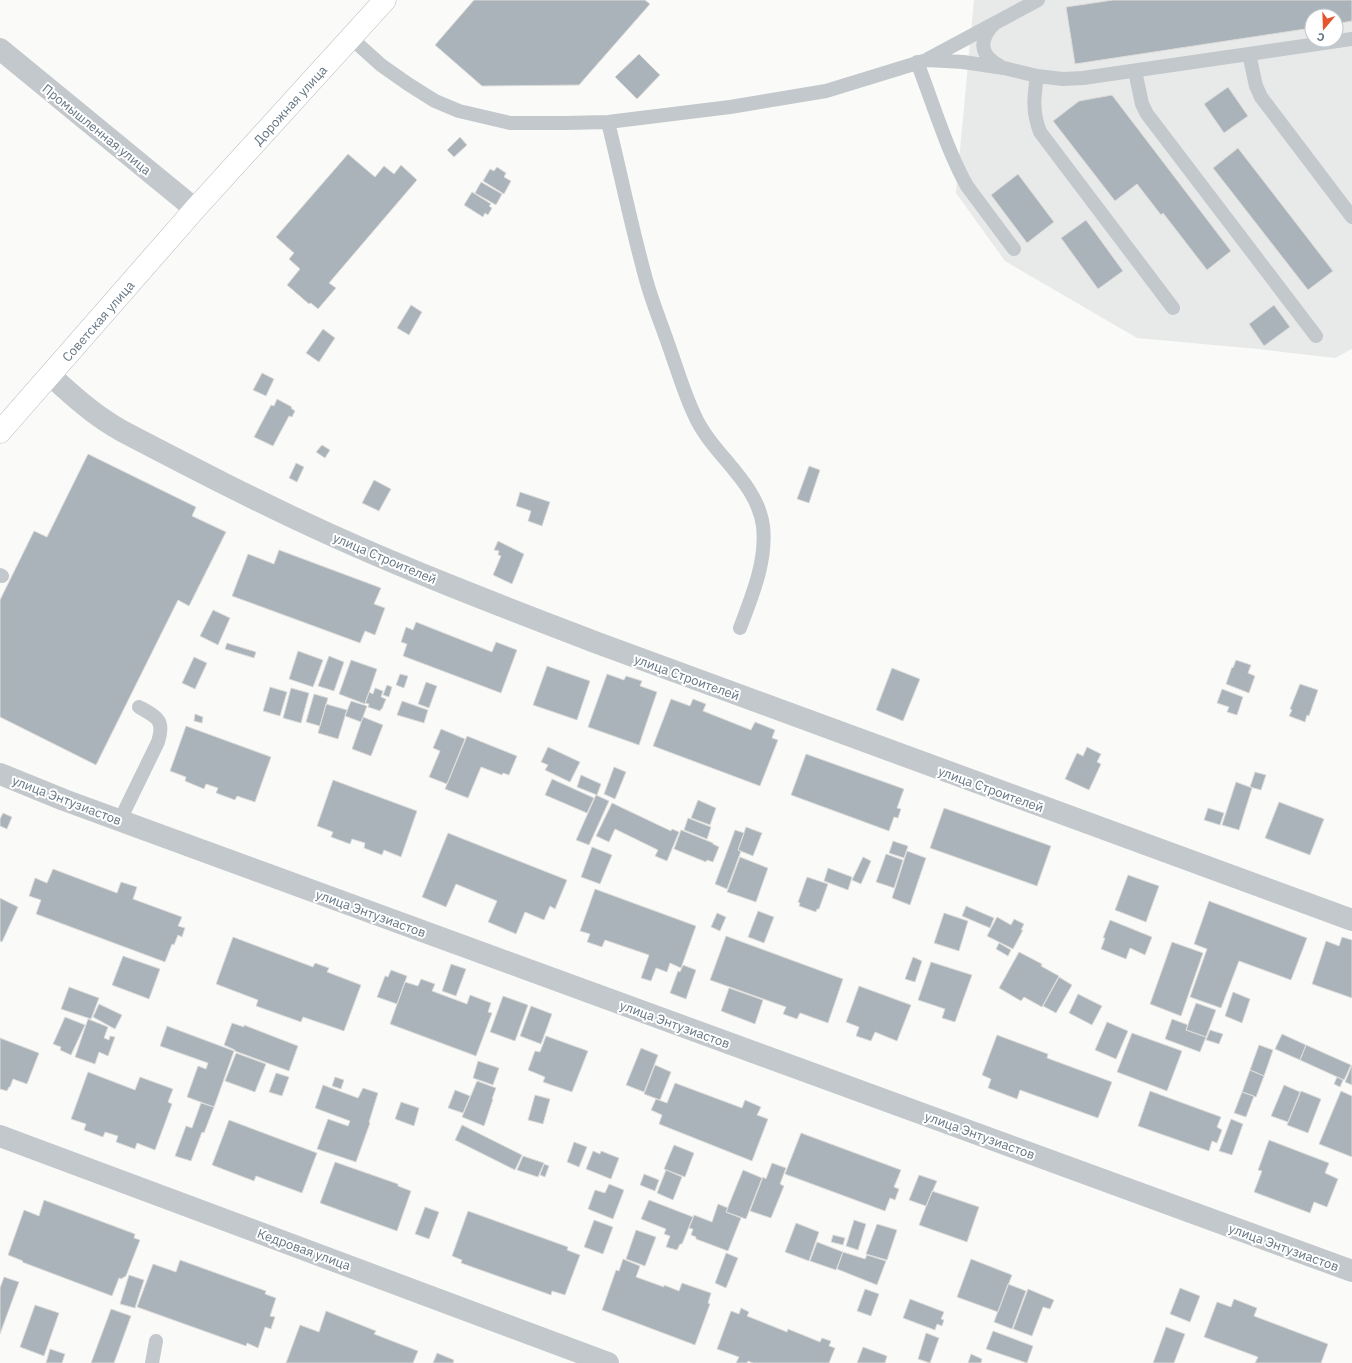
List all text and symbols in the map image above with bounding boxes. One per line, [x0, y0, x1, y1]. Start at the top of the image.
north arrow [1304, 8, 1344, 48]
text: С [1315, 30, 1326, 45]
street label: Дорожная улица [250, 62, 331, 149]
street label: Промышленная улица [39, 80, 155, 179]
street label: Советская улица [58, 277, 138, 365]
street label: улица Строителей [330, 529, 439, 588]
street label: улица Строителей [632, 651, 742, 704]
street label: улица Строителей [936, 763, 1046, 816]
street label: улица Энтузиастов [10, 772, 124, 829]
street label: улица Энтузиастов [313, 886, 428, 941]
street label: улица Энтузиастов [617, 997, 732, 1052]
street label: улица Энтузиастов [922, 1108, 1037, 1163]
street label: улица Энтузиастов [1226, 1220, 1341, 1275]
street label: Кедровая улица [255, 1225, 353, 1274]

